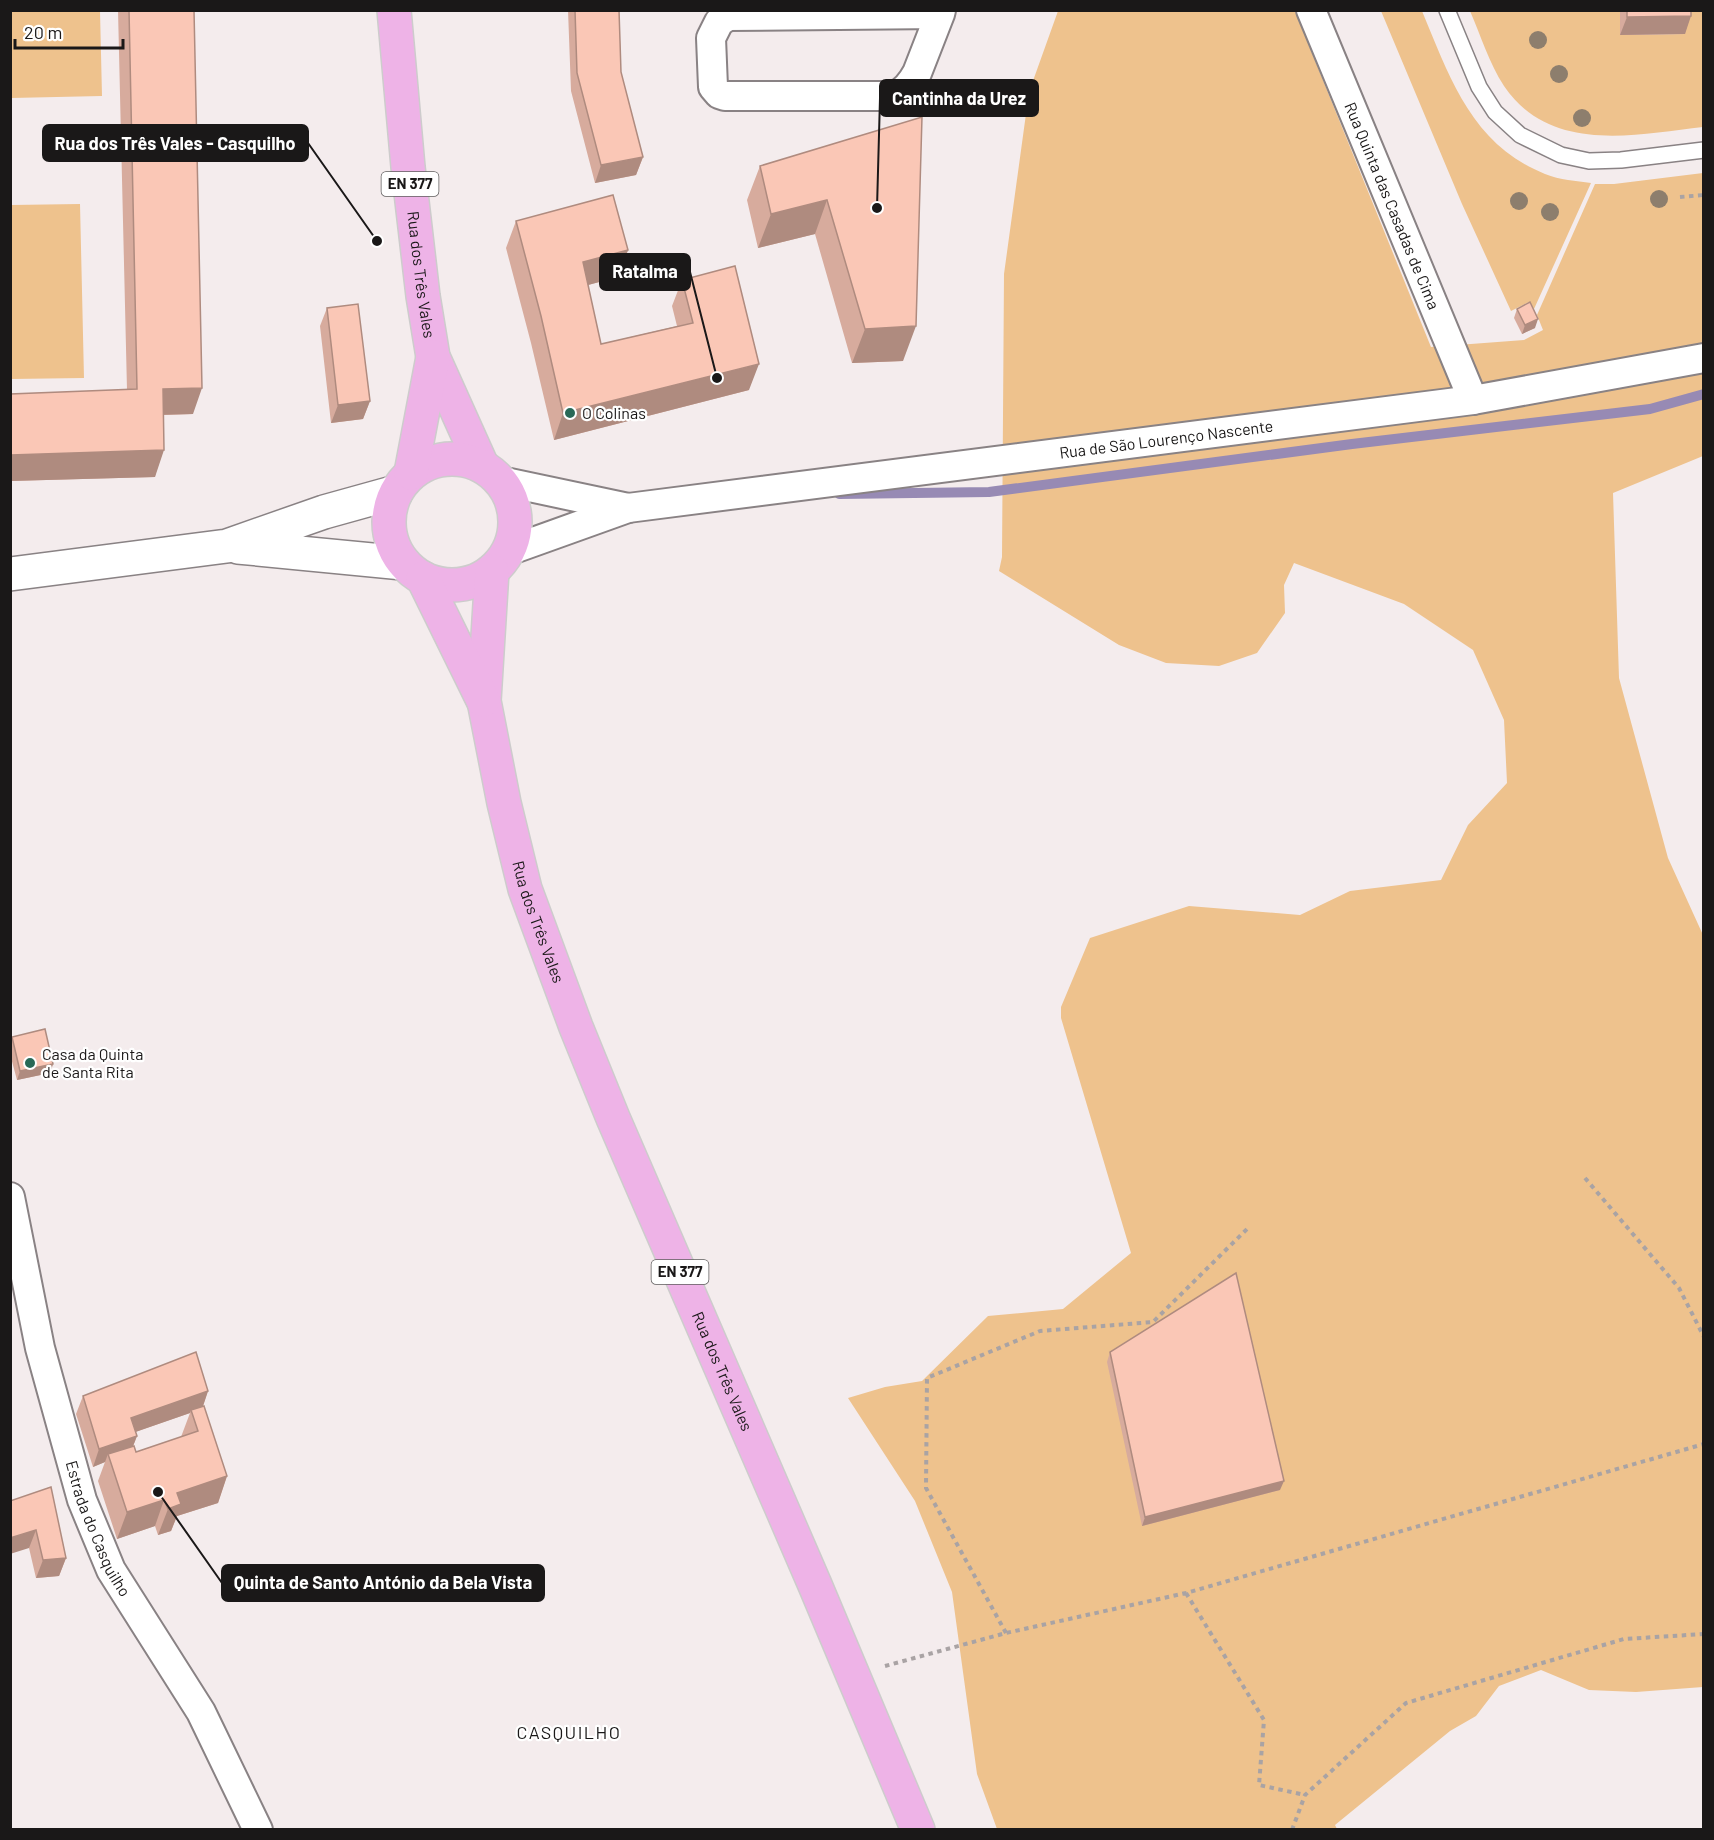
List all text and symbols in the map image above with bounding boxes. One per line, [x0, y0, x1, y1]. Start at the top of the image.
scale bar [15, 12, 123, 50]
text: 20 m [24, 21, 62, 43]
callout: Cantinha da Urez [880, 80, 1038, 116]
text: Cantinha da Urez [892, 87, 1026, 109]
street label: Rua Quinta das Casadas de Cima [1341, 99, 1444, 312]
callout: Rua dos Três Vales - Casquilho [43, 125, 308, 161]
text: Rua dos Três Vales - Casquilho [55, 132, 295, 154]
road number: EN 377 [382, 172, 438, 196]
street label: Rua dos Três Vales [404, 210, 440, 339]
callout: Ratalma [600, 254, 690, 290]
text: Ratalma [612, 260, 678, 282]
place label: O Colinas [582, 403, 646, 422]
marker: O Colinas [563, 406, 577, 420]
street label: Rua de São Lourenço Nascente [1058, 416, 1274, 462]
street label: Rua dos Três Vales [509, 859, 569, 985]
place label: Casa da Quinta de Santa Rita [42, 1044, 143, 1081]
marker: Casa da Quinta de Santa Rita [23, 1056, 37, 1070]
road number: EN 377 [652, 1260, 708, 1284]
street label: Rua dos Três Vales [689, 1308, 757, 1434]
street label: Estrada do Casquilho [63, 1458, 135, 1600]
callout: Quinta de Santo António da Bela Vista [222, 1565, 544, 1601]
text: Quinta de Santo António da Bela Vista [234, 1571, 532, 1593]
district label: CASQUILHO [516, 1721, 622, 1743]

